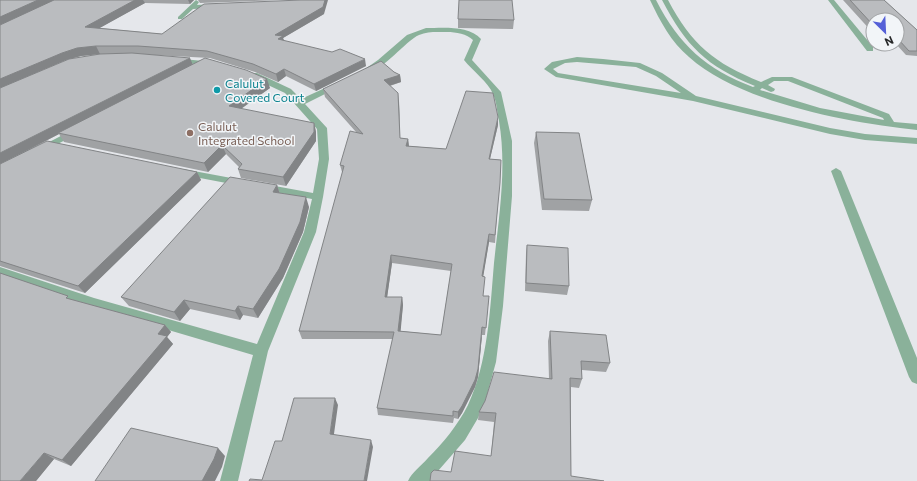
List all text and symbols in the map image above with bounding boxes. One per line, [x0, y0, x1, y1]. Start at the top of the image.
north arrow [865, 12, 905, 52]
text: N [883, 34, 896, 49]
place label: Calulut Covered Court [225, 76, 304, 104]
marker: Calulut Covered Court [212, 85, 222, 95]
place label: Calulut Integrated School [198, 119, 294, 147]
marker: Calulut Integrated School [185, 128, 195, 138]

